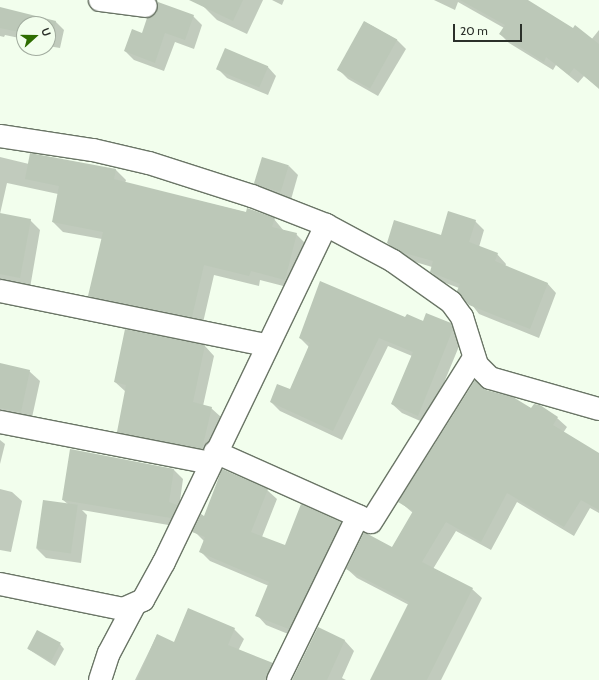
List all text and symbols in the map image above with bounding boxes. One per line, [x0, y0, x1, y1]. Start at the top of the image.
north arrow [16, 16, 56, 56]
scale bar [455, 16, 524, 42]
text: 20 m [460, 23, 488, 38]
text: U [38, 26, 54, 38]

